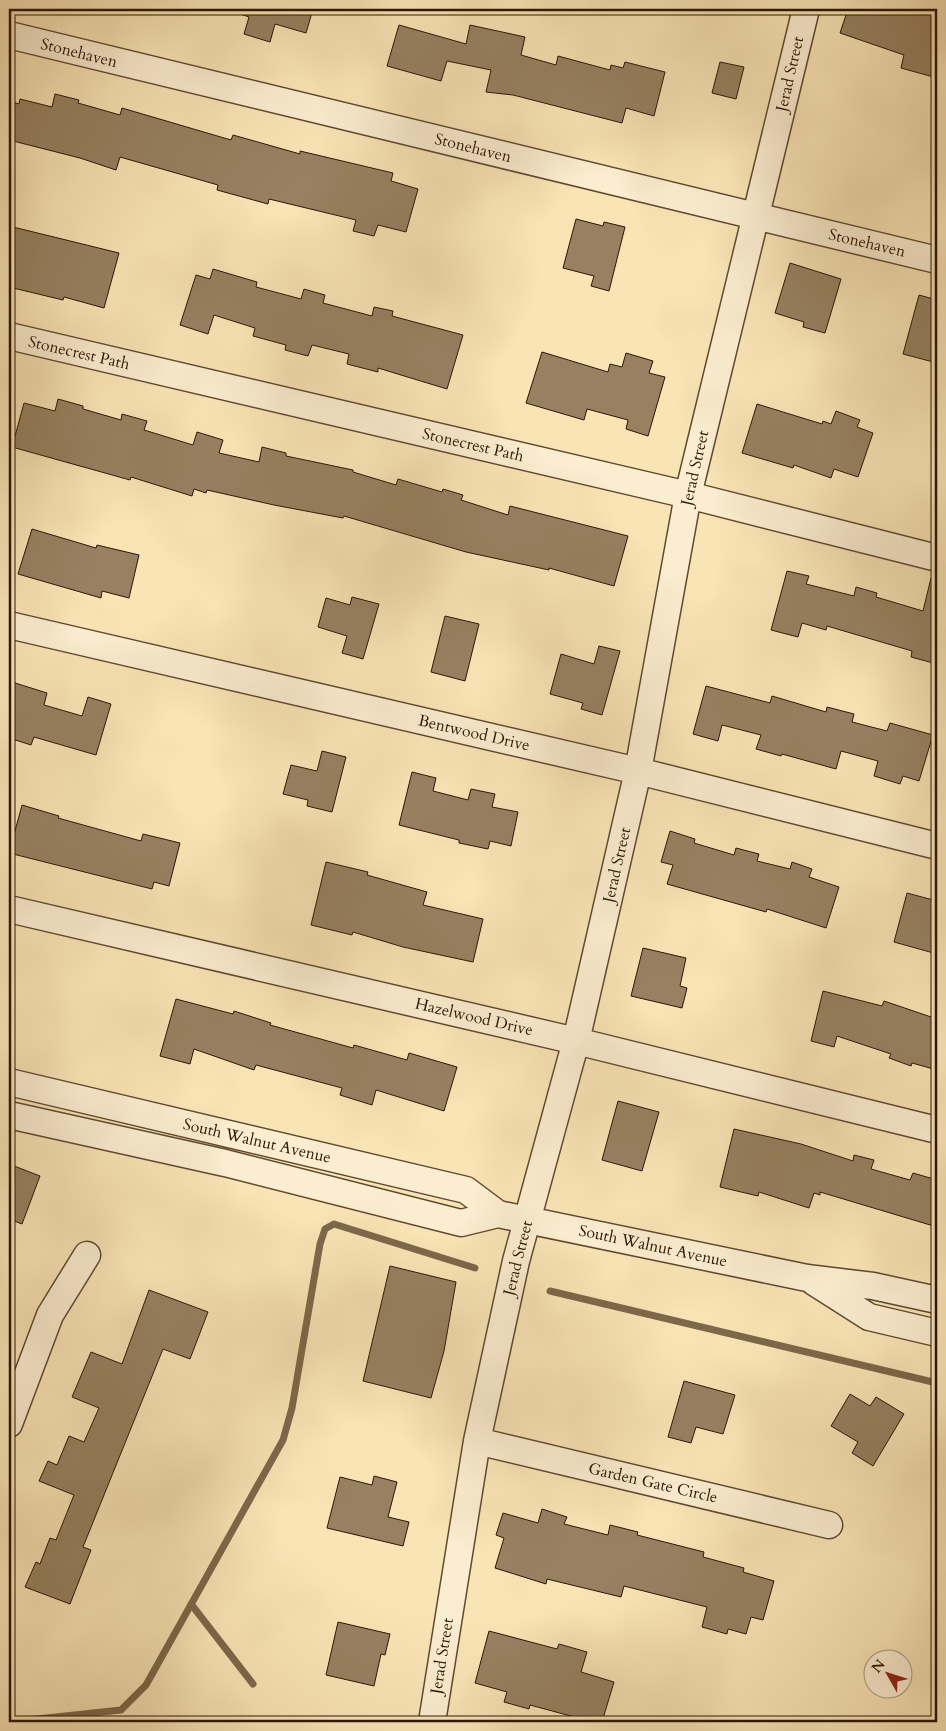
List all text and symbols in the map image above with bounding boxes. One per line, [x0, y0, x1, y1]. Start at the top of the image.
street label: Stonehaven [38, 33, 120, 73]
street label: Jerad Street [770, 34, 809, 116]
street label: Stonehaven [432, 128, 514, 168]
street label: Stonehaven [826, 223, 908, 263]
street label: Stonecrest Path [26, 331, 132, 375]
street label: Stonecrest Path [420, 423, 526, 467]
street label: Jerad Street [675, 428, 714, 510]
street label: Bentwood Drive [416, 709, 532, 757]
street label: Jerad Street [597, 825, 636, 907]
street label: Hazelwood Drive [413, 993, 535, 1041]
street label: South Walnut Avenue [181, 1113, 333, 1169]
street label: Jerad Street [498, 1218, 538, 1300]
street label: South Walnut Avenue [577, 1220, 729, 1272]
street label: Garden Gate Circle [586, 1457, 720, 1509]
street label: Jerad Street [425, 1616, 459, 1698]
north arrow [864, 1648, 914, 1698]
text: N [867, 1655, 889, 1677]

